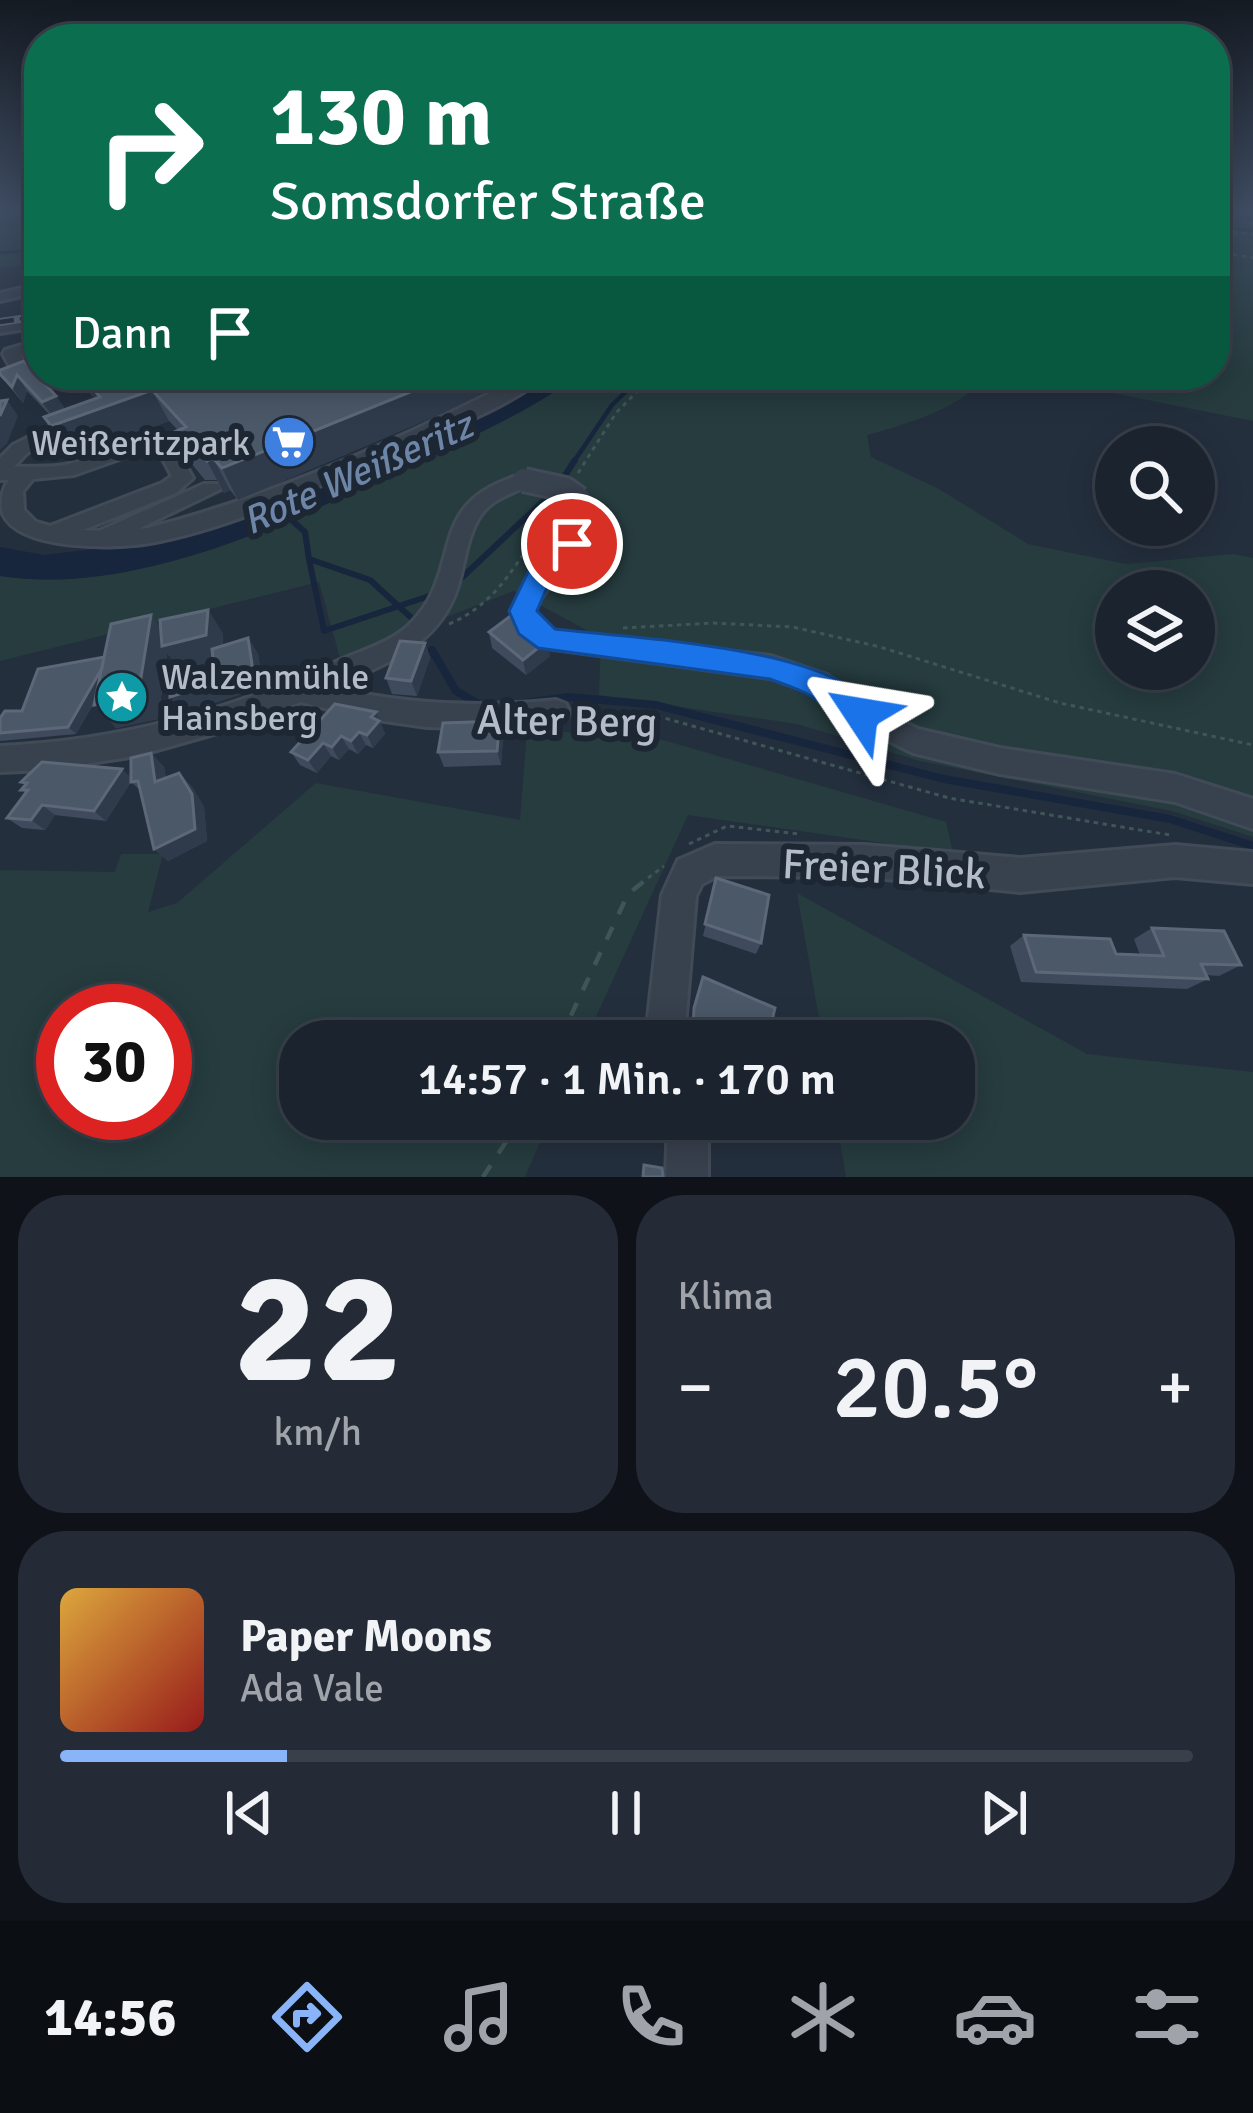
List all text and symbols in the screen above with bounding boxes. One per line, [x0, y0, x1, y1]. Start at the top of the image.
text: 130 m [270, 65, 492, 169]
icon: right [72, 72, 228, 228]
text: Somsdorfer Straße [270, 168, 706, 235]
icon: arrive [197, 300, 263, 366]
text: Dann [72, 306, 173, 361]
water label: Rote Weißeritz [235, 399, 483, 545]
supermarket icon: Weißeritzpark [261, 414, 317, 470]
place label: Weißeritzpark [31, 421, 250, 466]
map controls [1095, 426, 1215, 690]
button: search [1095, 426, 1215, 546]
pin [521, 493, 623, 595]
icon: arrive [539, 511, 605, 577]
button: layers [1095, 570, 1215, 690]
position arrow [798, 651, 924, 777]
place label: Walzenmühle Hainsberg [161, 655, 369, 741]
place icon: Walzenmühle Hainsberg [94, 669, 150, 725]
street label: Alter Berg [476, 694, 658, 749]
street label: Freier Blick [781, 839, 987, 900]
speed limit sign: 30 [36, 984, 192, 1140]
text: 14:57 · 1 Min. · 170 m [418, 1052, 836, 1107]
text: 22 [234, 1233, 402, 1426]
text: Klima [678, 1272, 773, 1320]
text: 20.5° [833, 1332, 1038, 1443]
text: − [678, 1347, 713, 1428]
text: + [1157, 1347, 1193, 1428]
text: km/h [274, 1408, 362, 1456]
text: Paper Moons [240, 1609, 492, 1664]
text: Ada Vale [240, 1664, 384, 1712]
icon: previous [216, 1780, 282, 1846]
icon: pause [593, 1780, 659, 1846]
icon: next [971, 1780, 1037, 1846]
icon: directions [265, 1975, 349, 2059]
icon: music [437, 1975, 521, 2059]
icon: phone [609, 1975, 693, 2059]
icon: climate [781, 1975, 865, 2059]
icon: car [953, 1975, 1037, 2059]
icon: filters [1125, 1975, 1209, 2059]
text: 14:56 [44, 1984, 177, 2051]

